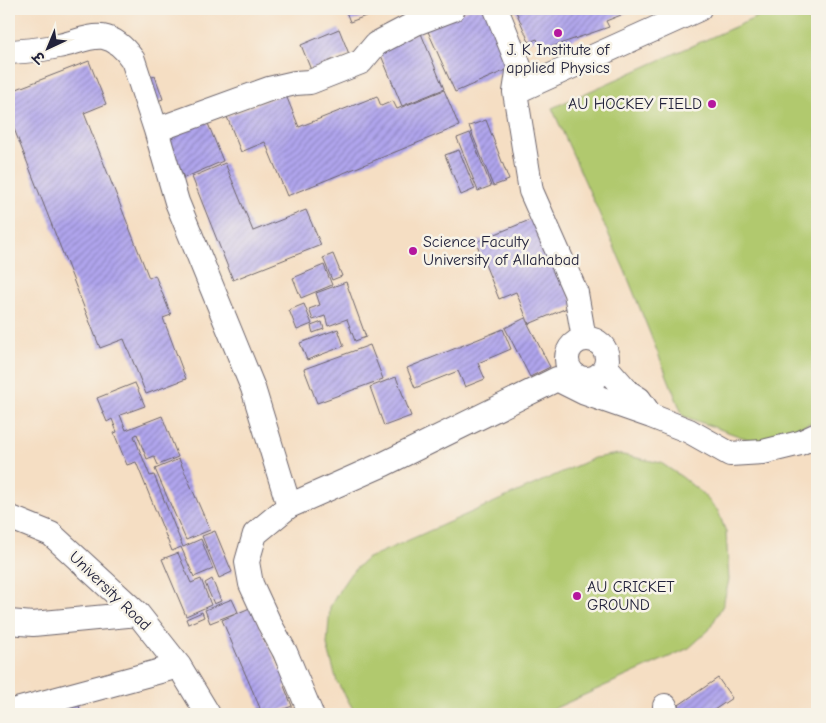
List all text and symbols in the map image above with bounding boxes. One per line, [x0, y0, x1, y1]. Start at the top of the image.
north arrow [22, 22, 72, 72]
marker: J. K Institute of applied Physics [552, 27, 564, 39]
place label: J. K Institute of applied Physics [506, 41, 611, 77]
text: उ [29, 46, 50, 68]
place label: AU HOCKEY FIELD [568, 95, 702, 113]
marker: AU HOCKEY FIELD [706, 98, 718, 110]
place label: Science Faculty University of Allahabad [423, 233, 580, 269]
marker: Science Faculty University of Allahabad [407, 245, 419, 257]
street label: University Road [66, 548, 154, 634]
place label: AU CRICKET GROUND [587, 578, 675, 614]
marker: AU CRICKET GROUND [571, 590, 583, 602]

